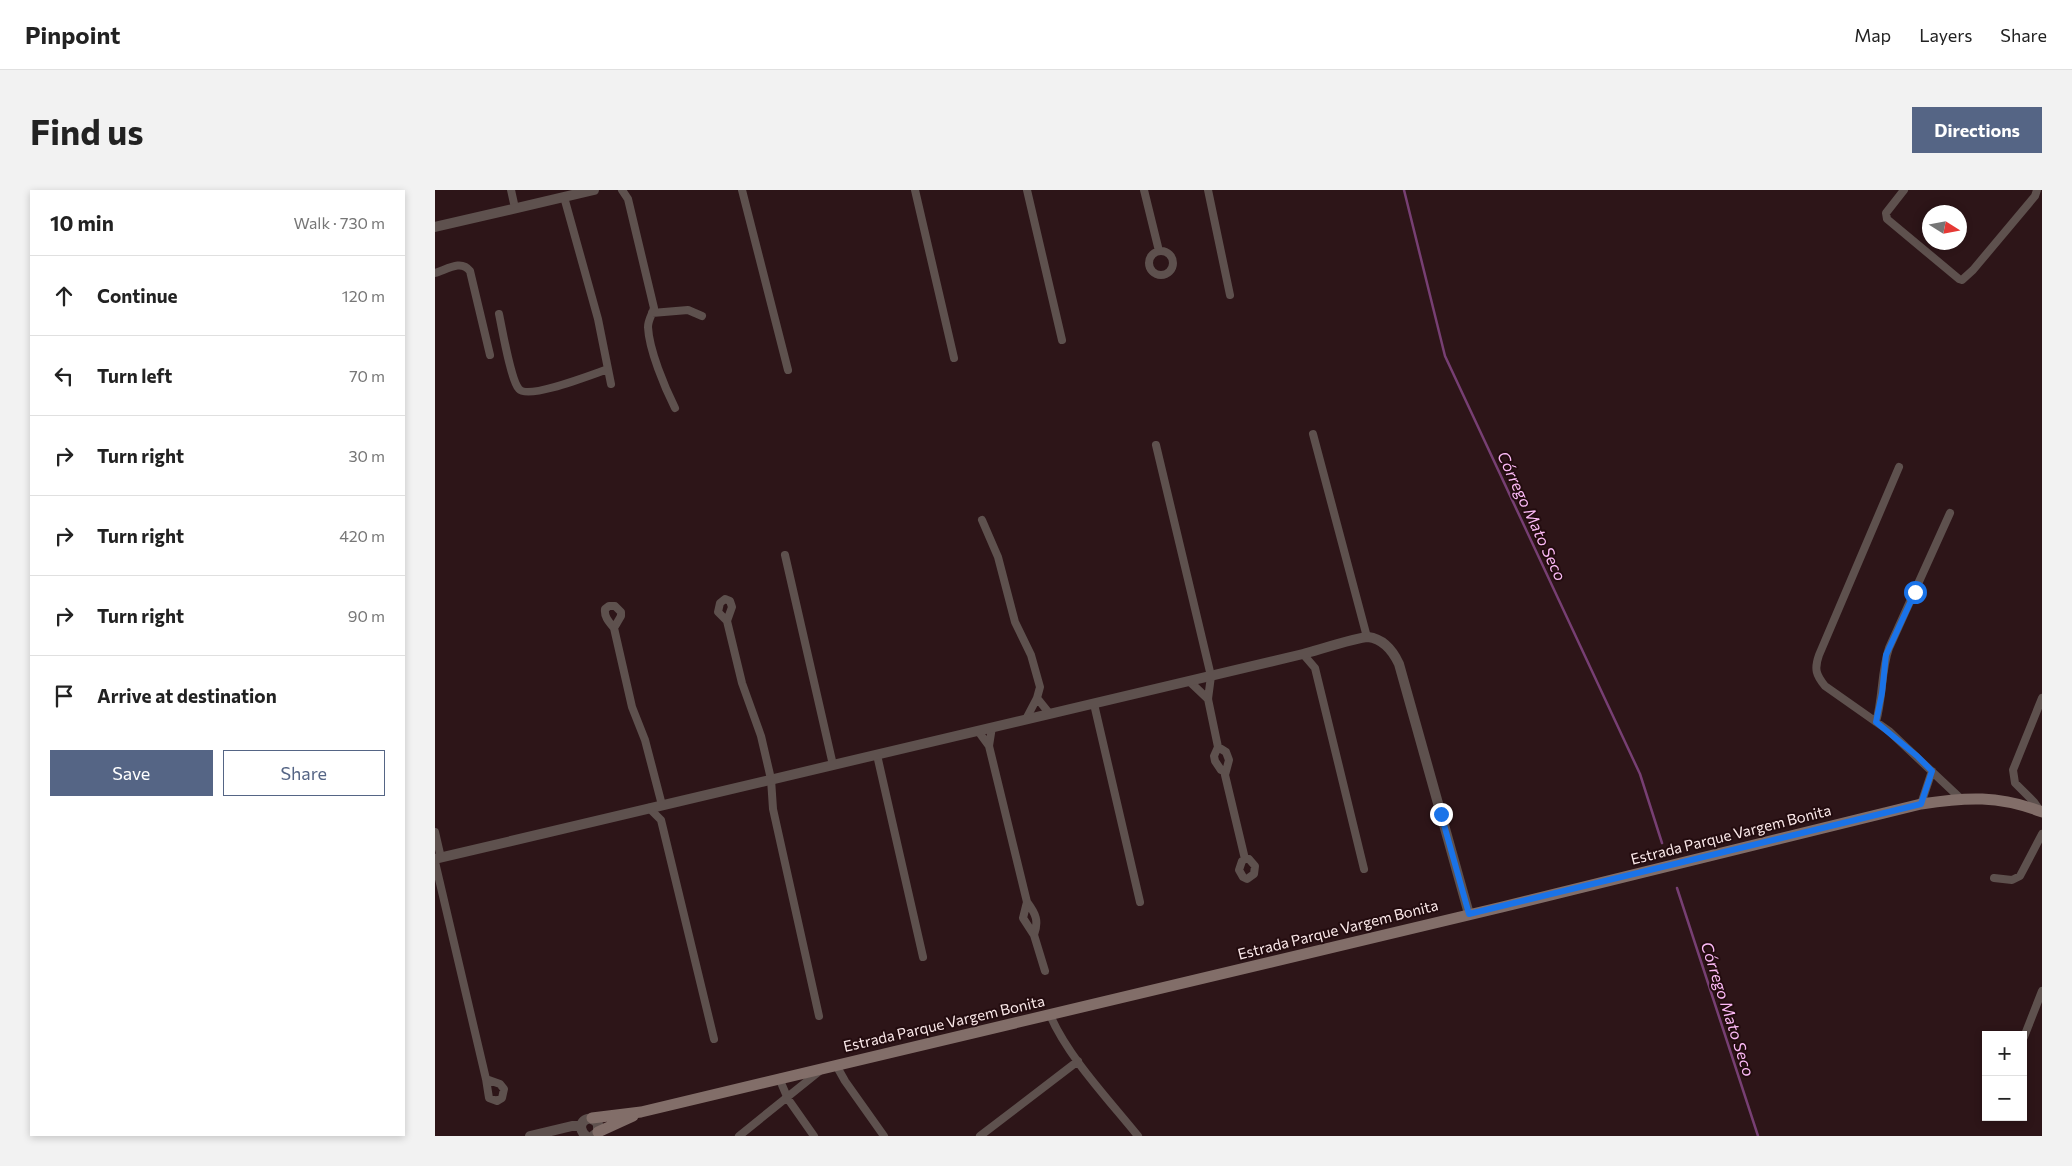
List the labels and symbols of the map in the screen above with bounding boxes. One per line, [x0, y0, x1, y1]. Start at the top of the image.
north arrow [1922, 205, 1967, 250]
water label: Córrego Mato Seco [1494, 448, 1571, 583]
route start [1904, 581, 1927, 604]
street label: Estrada Parque Vargem Bonita [1629, 800, 1833, 868]
route end [1430, 803, 1453, 826]
street label: Estrada Parque Vargem Bonita [1236, 895, 1440, 963]
water label: Córrego Mato Seco [1698, 939, 1759, 1079]
street label: Estrada Parque Vargem Bonita [841, 991, 1046, 1055]

